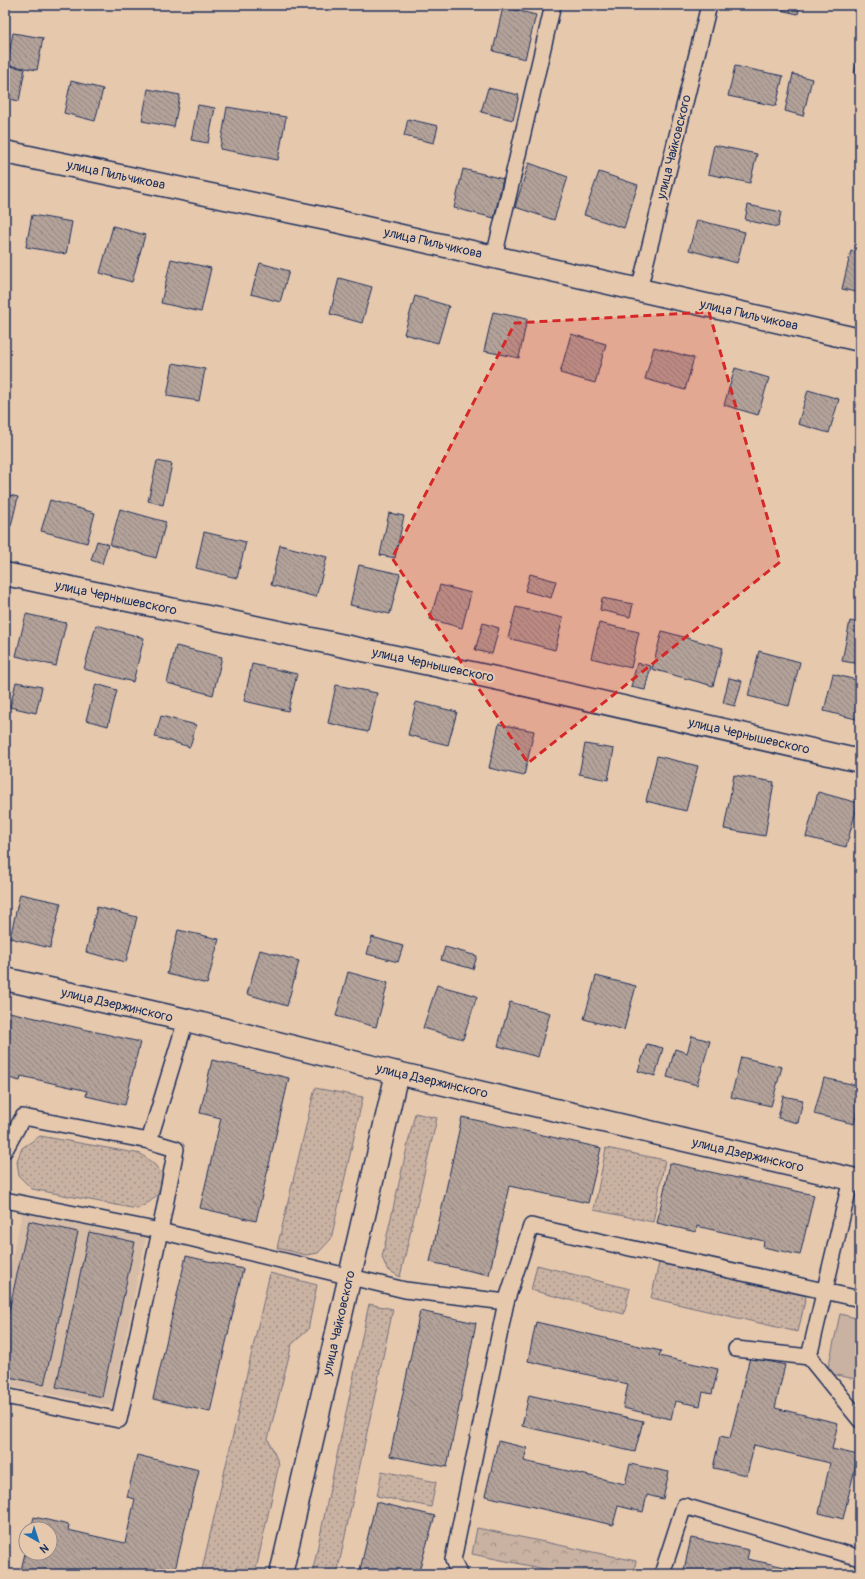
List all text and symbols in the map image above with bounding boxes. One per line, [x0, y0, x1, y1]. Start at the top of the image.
street label: улица Чайковского [653, 93, 695, 202]
street label: улица Пильчикова [64, 157, 167, 193]
street label: улица Пильчикова [381, 224, 484, 262]
street label: улица Пильчикова [697, 296, 800, 334]
street label: улица Чернышевского [53, 577, 178, 619]
street label: улица Чернышевского [370, 644, 495, 686]
street label: улица Чернышевского [686, 714, 811, 758]
street label: улица Дзержинского [59, 984, 174, 1026]
street label: улица Дзержинского [374, 1060, 489, 1102]
street label: улица Дзержинского [690, 1134, 805, 1176]
street label: улица Чайковского [319, 1269, 359, 1378]
north arrow [18, 1521, 58, 1561]
text: N [37, 1541, 51, 1556]

